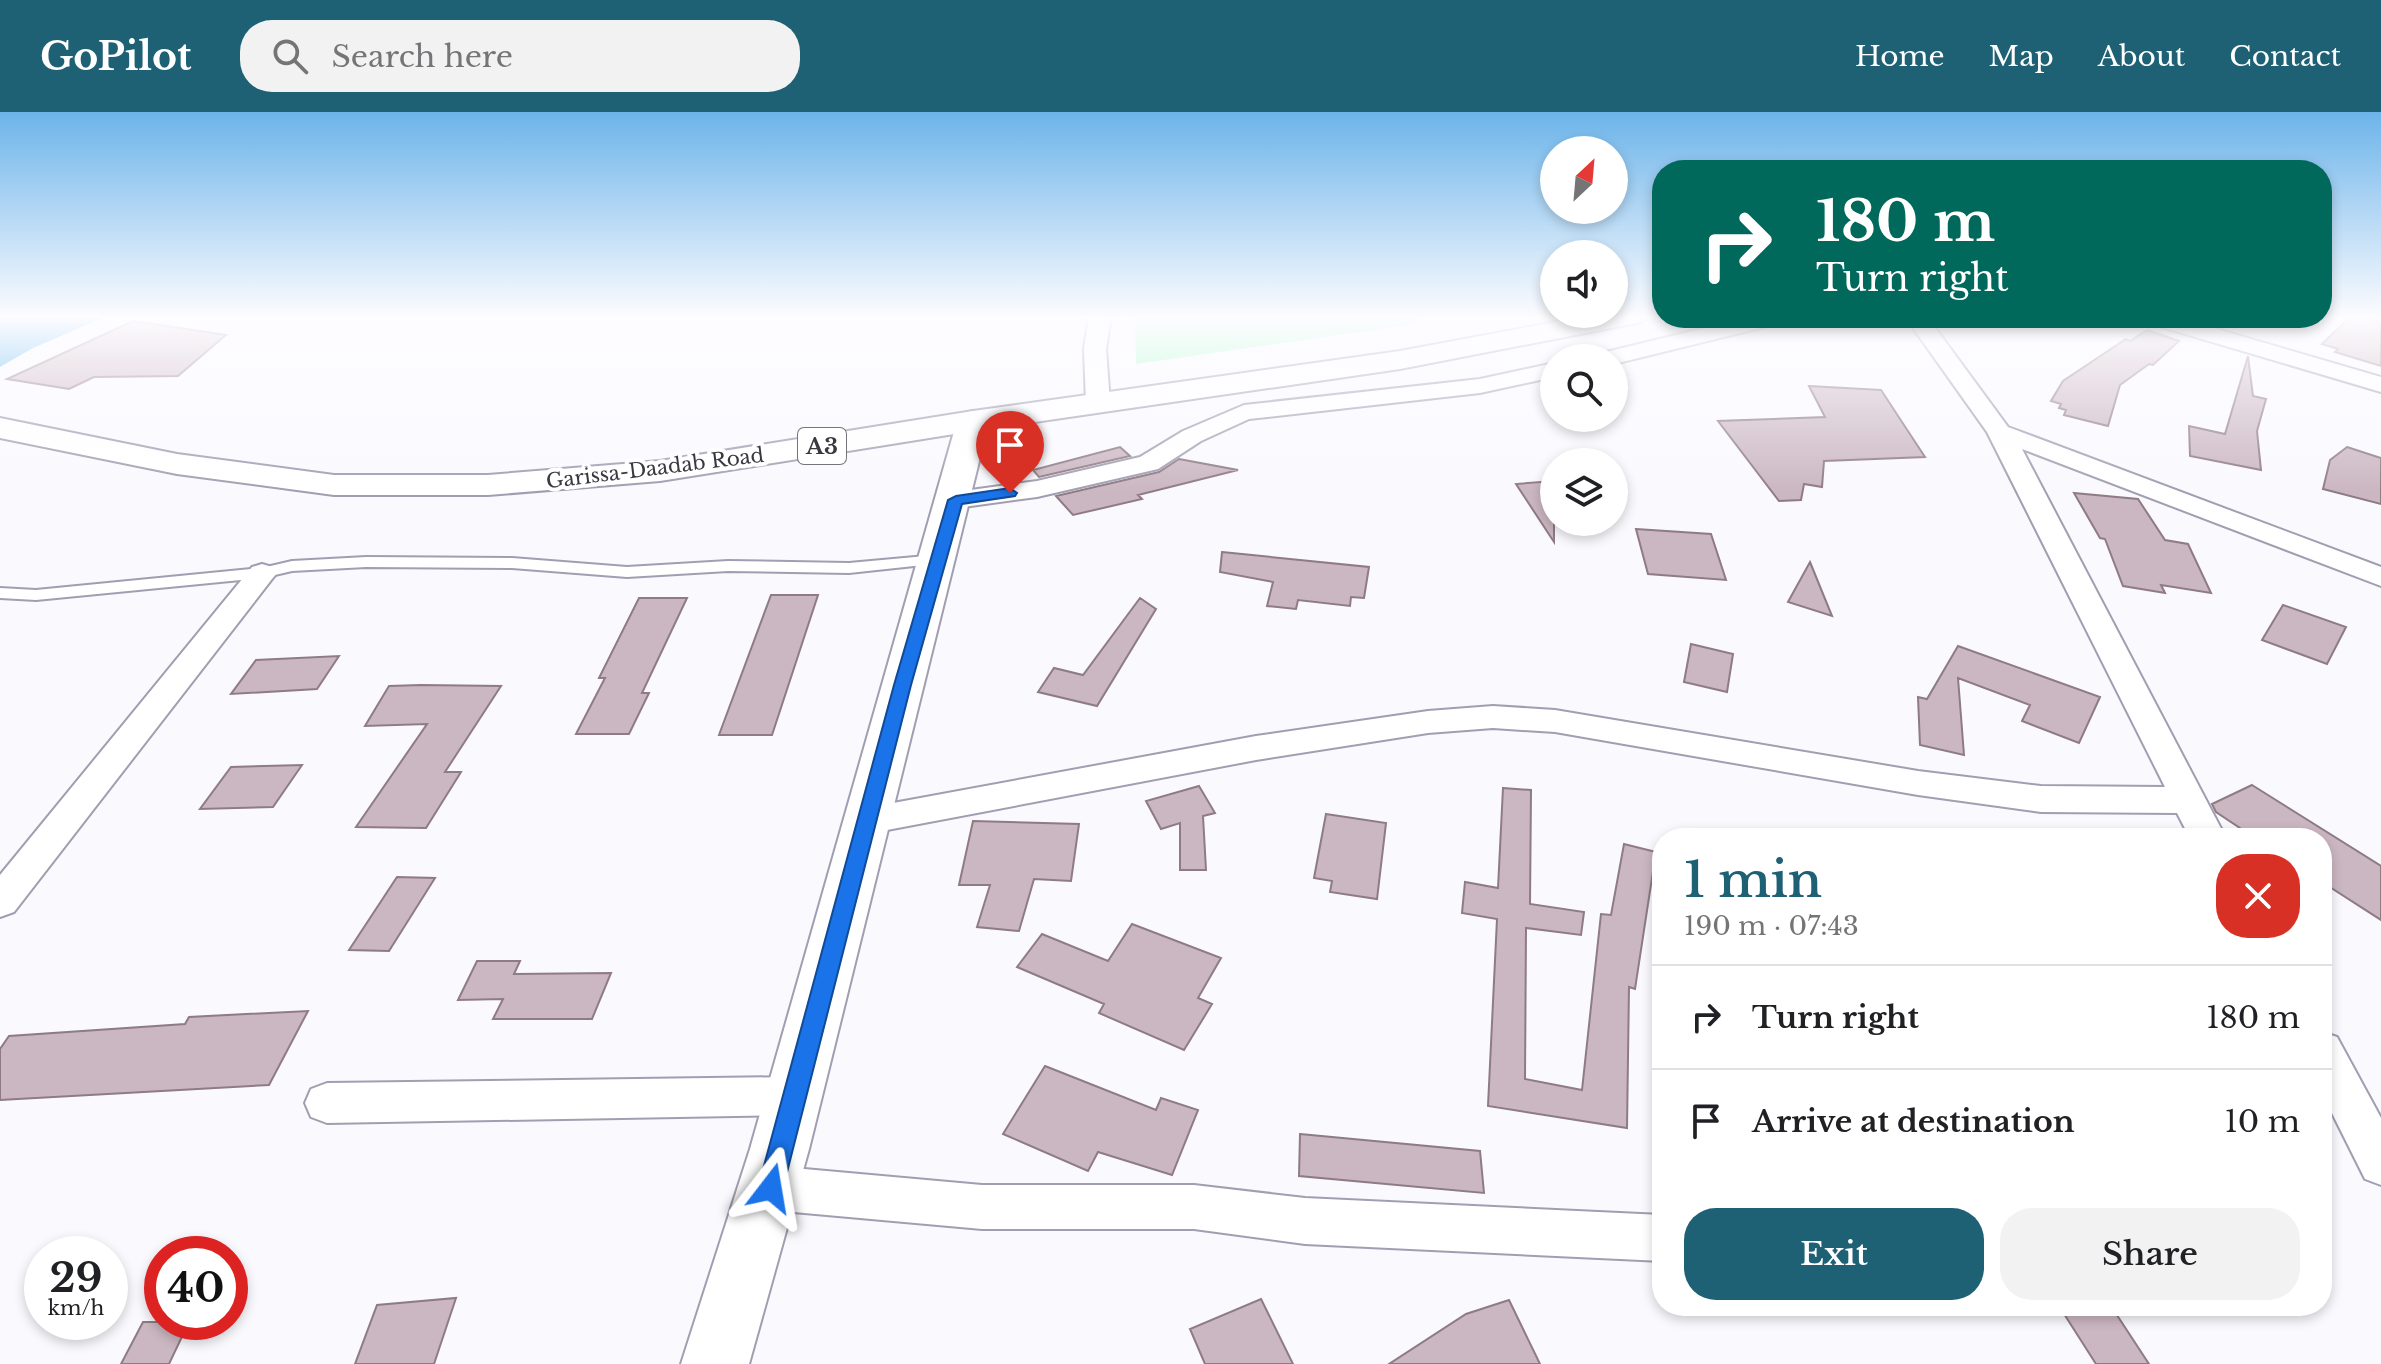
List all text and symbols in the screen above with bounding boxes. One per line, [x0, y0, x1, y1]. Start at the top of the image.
search box [240, 20, 800, 92]
text: GoPilot [40, 33, 192, 80]
icon: search [268, 34, 312, 78]
text: Search here [332, 38, 513, 75]
text: Home [1855, 39, 1945, 74]
text: Map [1989, 39, 2054, 74]
text: About [2098, 39, 2185, 74]
text: Contact [2229, 39, 2341, 74]
north arrow [1540, 136, 1628, 224]
map controls [1540, 136, 1628, 536]
text: 180 m [1816, 187, 1995, 256]
icon: right [1684, 192, 1788, 296]
button: sound [1540, 240, 1628, 328]
text: Turn right [1816, 256, 2009, 301]
button: search [1540, 344, 1628, 432]
pin [976, 411, 1044, 493]
icon: arrive [988, 423, 1032, 467]
road number: A3 [798, 428, 846, 464]
street label: Garissa-Daadab Road [545, 443, 765, 493]
button: layers [1540, 448, 1628, 536]
text: 1 min [1684, 850, 1822, 910]
button: close [2216, 854, 2300, 938]
text: 190 m · 07:43 [1684, 910, 1859, 942]
icon: right [1684, 995, 1728, 1039]
text: Turn right [1752, 999, 1919, 1036]
text: 180 m [2206, 999, 2300, 1036]
icon: arrive [1684, 1099, 1728, 1143]
text: Arrive at destination [1752, 1103, 2075, 1140]
text: 10 m [2224, 1103, 2300, 1140]
position arrow [729, 1146, 813, 1230]
button: Exit [1684, 1208, 1984, 1300]
button: Share [2000, 1208, 2300, 1300]
speed limit sign: 40 [144, 1236, 248, 1340]
text: 29 [50, 1253, 103, 1303]
text: km/h [48, 1296, 104, 1320]

